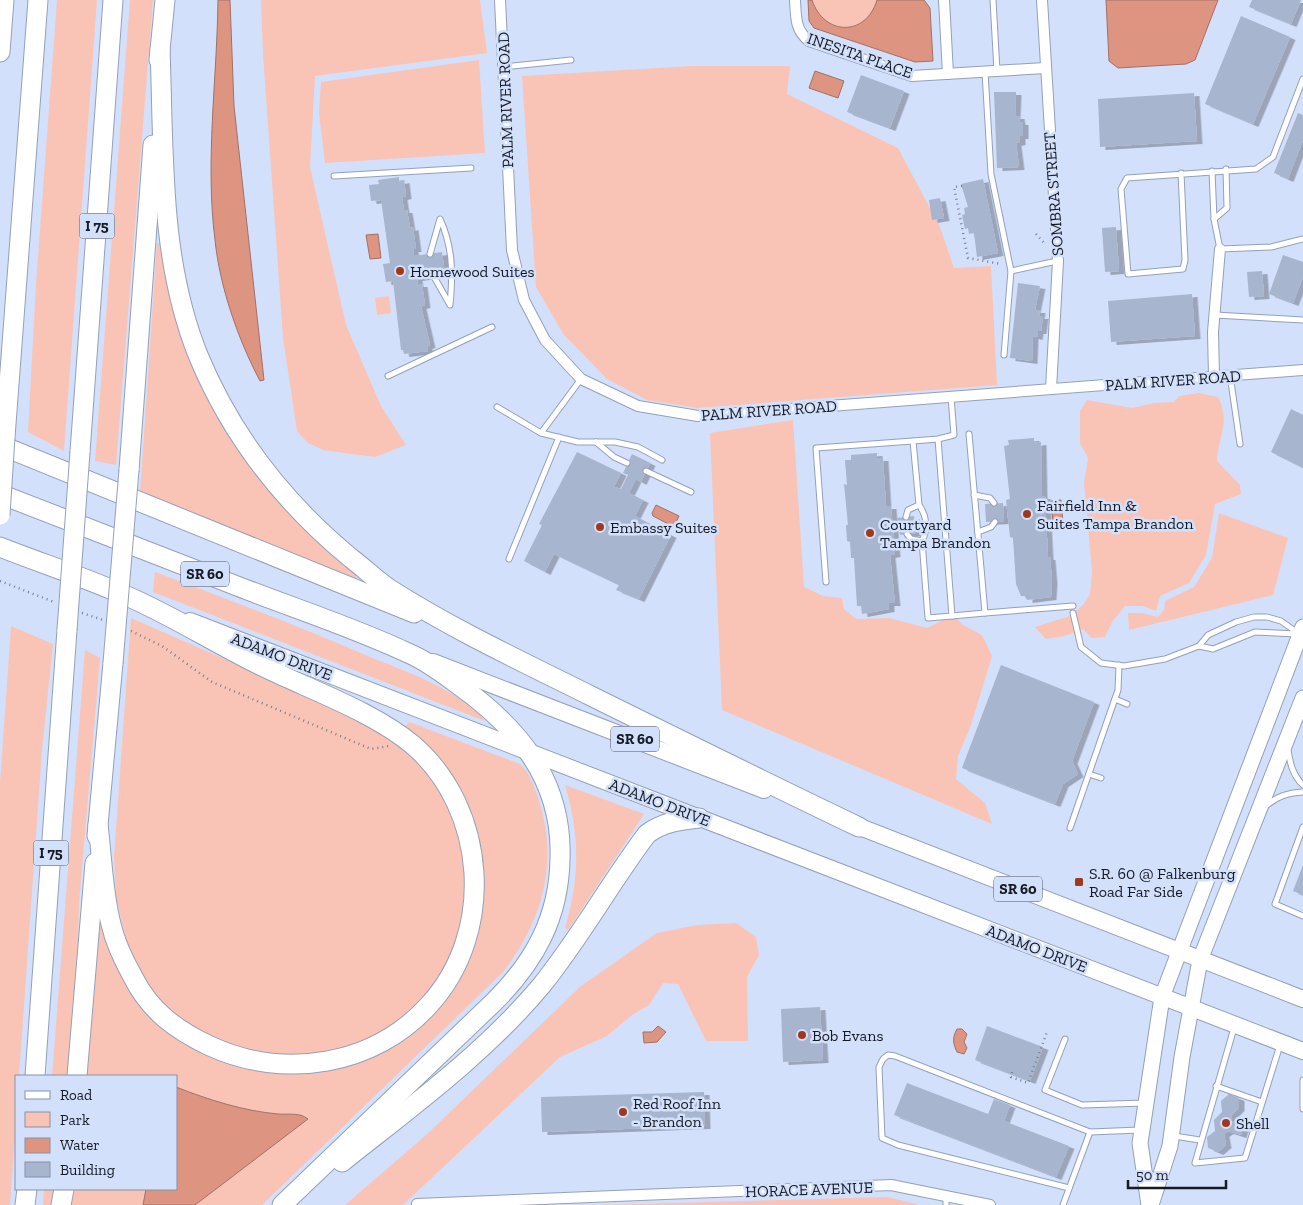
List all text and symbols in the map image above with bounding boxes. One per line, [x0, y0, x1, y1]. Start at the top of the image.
street label: INESITA PLACE [805, 29, 915, 82]
street label: PALM RIVER ROAD [494, 32, 517, 168]
street label: SOMBRA STREET [1040, 131, 1067, 257]
road number: I 75 [80, 214, 114, 238]
place label: Homewood Suites [410, 262, 534, 281]
marker: Homewood Suites [394, 265, 406, 277]
street label: PALM RIVER ROAD [1104, 366, 1242, 395]
street label: PALM RIVER ROAD [700, 396, 838, 425]
place label: Fairfield Inn & Suites Tampa Brandon [1037, 496, 1194, 533]
marker: Fairfield Inn & Suites Tampa Brandon [1021, 508, 1033, 520]
place label: Courtyard Tampa Brandon [880, 515, 991, 552]
place label: Embassy Suites [610, 518, 717, 537]
marker: Embassy Suites [594, 521, 606, 533]
marker: Courtyard Tampa Brandon [864, 527, 876, 539]
road number: SR 60 [181, 562, 229, 586]
street label: ADAMO DRIVE [229, 628, 335, 684]
road number: SR 60 [611, 726, 659, 752]
street label: ADAMO DRIVE [607, 774, 713, 830]
road number: I 75 [34, 840, 68, 866]
place label: S.R. 60 @ Falkenburg Road Far Side [1089, 864, 1236, 901]
road number: SR 60 [994, 876, 1042, 902]
marker: S.R. 60 @ Falkenburg Road Far Side [1073, 876, 1085, 888]
street label: ADAMO DRIVE [984, 920, 1090, 976]
place label: Bob Evans [812, 1026, 884, 1045]
marker: Bob Evans [796, 1029, 808, 1041]
legend [15, 1075, 178, 1190]
text: Road [60, 1086, 93, 1104]
place label: Red Roof Inn - Brandon [633, 1094, 722, 1131]
marker: Red Roof Inn - Brandon [617, 1106, 629, 1118]
text: Park [60, 1111, 90, 1129]
place label: Shell [1236, 1114, 1270, 1133]
marker: Shell [1220, 1117, 1232, 1129]
text: Water [60, 1136, 100, 1154]
scale bar [1128, 1158, 1226, 1190]
text: Building [60, 1161, 115, 1179]
text: 50 m [1136, 1166, 1169, 1184]
street label: HORACE AVENUE [745, 1178, 873, 1201]

